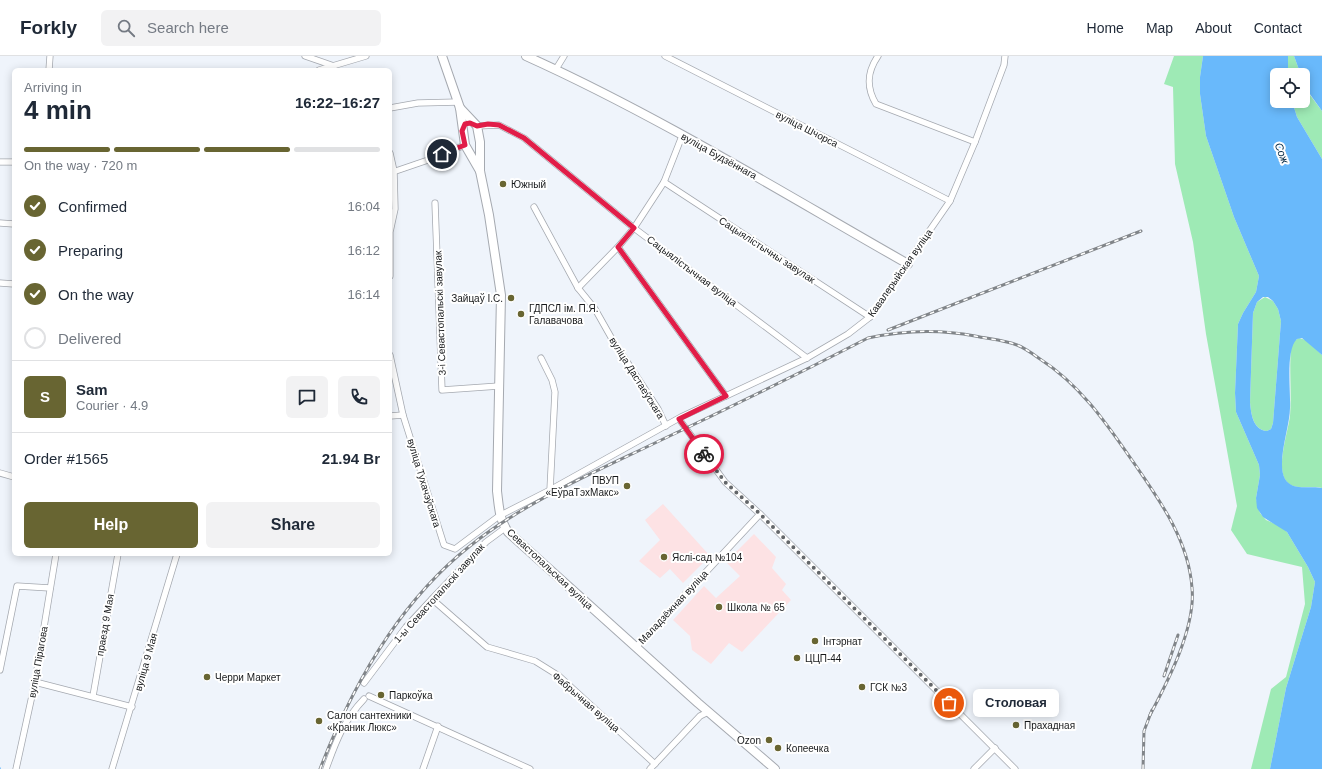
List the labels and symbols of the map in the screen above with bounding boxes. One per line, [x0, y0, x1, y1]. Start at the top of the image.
street label: вуліца Шчорса [774, 109, 840, 150]
street label: вуліца Будзённага [679, 131, 759, 182]
pin [425, 137, 459, 171]
water label: Сож [1273, 141, 1292, 166]
marker: Южный [498, 179, 508, 189]
place label: Южный [511, 179, 546, 190]
street label: Сацыялістычны завулак [717, 215, 818, 286]
street label: Кавалерыйская вуліца [866, 227, 935, 319]
street label: Сацыялістычная вуліца [645, 234, 739, 309]
street label: 3-і Севастопальскі завулак [432, 250, 448, 375]
place label: Зайцаў І.С. [451, 293, 503, 304]
marker: Зайцаў І.С. [506, 293, 516, 303]
place label: ГДПСЛ ім. П.Я. Галавачова [529, 303, 599, 326]
marker: ГДПСЛ ім. П.Я. Галавачова [516, 309, 526, 319]
street label: вуліца Дастаеўскага [607, 335, 667, 421]
courier [684, 434, 724, 474]
street label: вуліца Тухачэўскага [405, 437, 443, 529]
place label: ПВУП «ЕўраТэхМакс» [545, 475, 619, 498]
marker: ПВУП «ЕўраТэхМакс» [622, 481, 632, 491]
street label: Севастопальская вуліца [505, 526, 595, 612]
street label: 1-ы Севастопальскі завулак [392, 541, 487, 645]
marker: Яслі-сад №104 [659, 552, 669, 562]
place label: Яслі-сад №104 [672, 552, 743, 563]
street label: Маладзёжная вуліца [636, 568, 710, 646]
street label: праезд 9 Мая [94, 593, 116, 657]
marker: Школа № 65 [714, 602, 724, 612]
place label: Школа № 65 [727, 602, 785, 613]
street label: вуліца Пірагова [26, 625, 50, 699]
street label: вуліца 9 Мая [132, 632, 160, 692]
marker: Інтэрнат [810, 636, 820, 646]
place label: Інтэрнат [823, 636, 862, 647]
marker: ЦЦП-44 [792, 653, 802, 663]
place label: ЦЦП-44 [805, 653, 842, 664]
street label: Фабрычная вуліца [550, 670, 622, 734]
marker: Черри Маркет [202, 672, 212, 682]
place label: Черри Маркет [215, 672, 281, 683]
marker: ГСК №3 [857, 682, 867, 692]
place label: ГСК №3 [870, 682, 908, 693]
pin [932, 686, 966, 720]
callout: Столовая [973, 689, 1059, 717]
marker: Паркоўка [376, 690, 386, 700]
place label: Паркоўка [389, 690, 433, 701]
place label: Салон сантехники «Краник Люкс» [327, 710, 412, 733]
marker: Салон сантехники «Краник Люкс» [314, 716, 324, 726]
marker: Прахадная [1011, 720, 1021, 730]
place label: Прахадная [1024, 720, 1075, 731]
place label: Ozon [737, 735, 761, 746]
marker: Ozon [764, 735, 774, 745]
marker: Копеечка [773, 743, 783, 753]
place label: Копеечка [786, 743, 829, 754]

